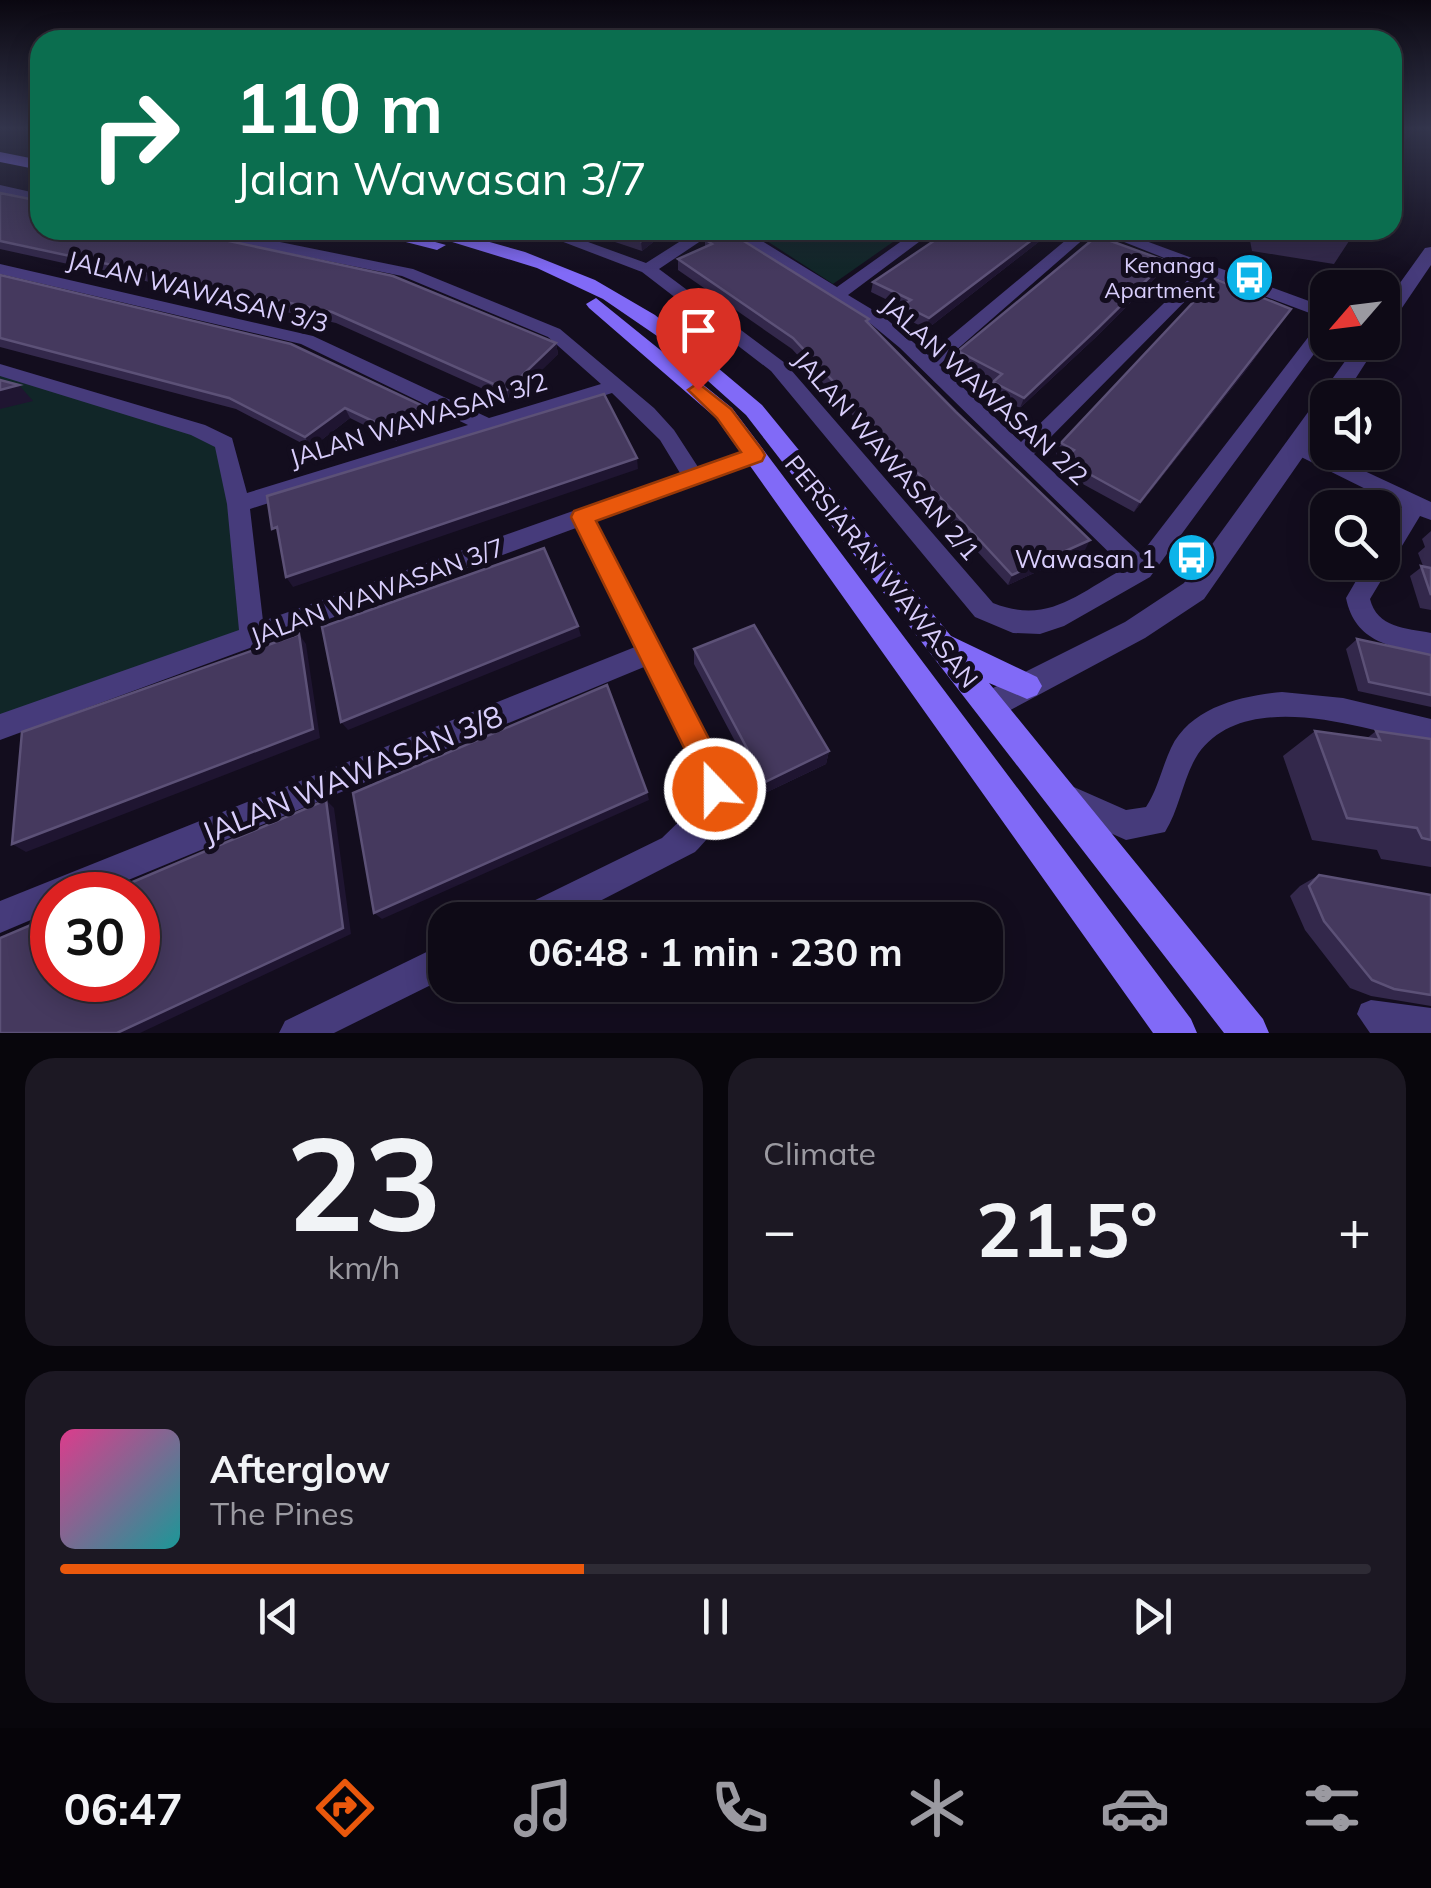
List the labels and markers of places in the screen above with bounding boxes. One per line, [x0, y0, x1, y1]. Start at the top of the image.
place label: Kenanga Apartment [1104, 251, 1215, 304]
bus stop icon: Kenanga Apartment [1224, 252, 1276, 304]
pin [656, 288, 741, 391]
bus stop icon: Wawasan 1 [1165, 532, 1217, 584]
place label: Wawasan 1 [1015, 543, 1156, 574]

